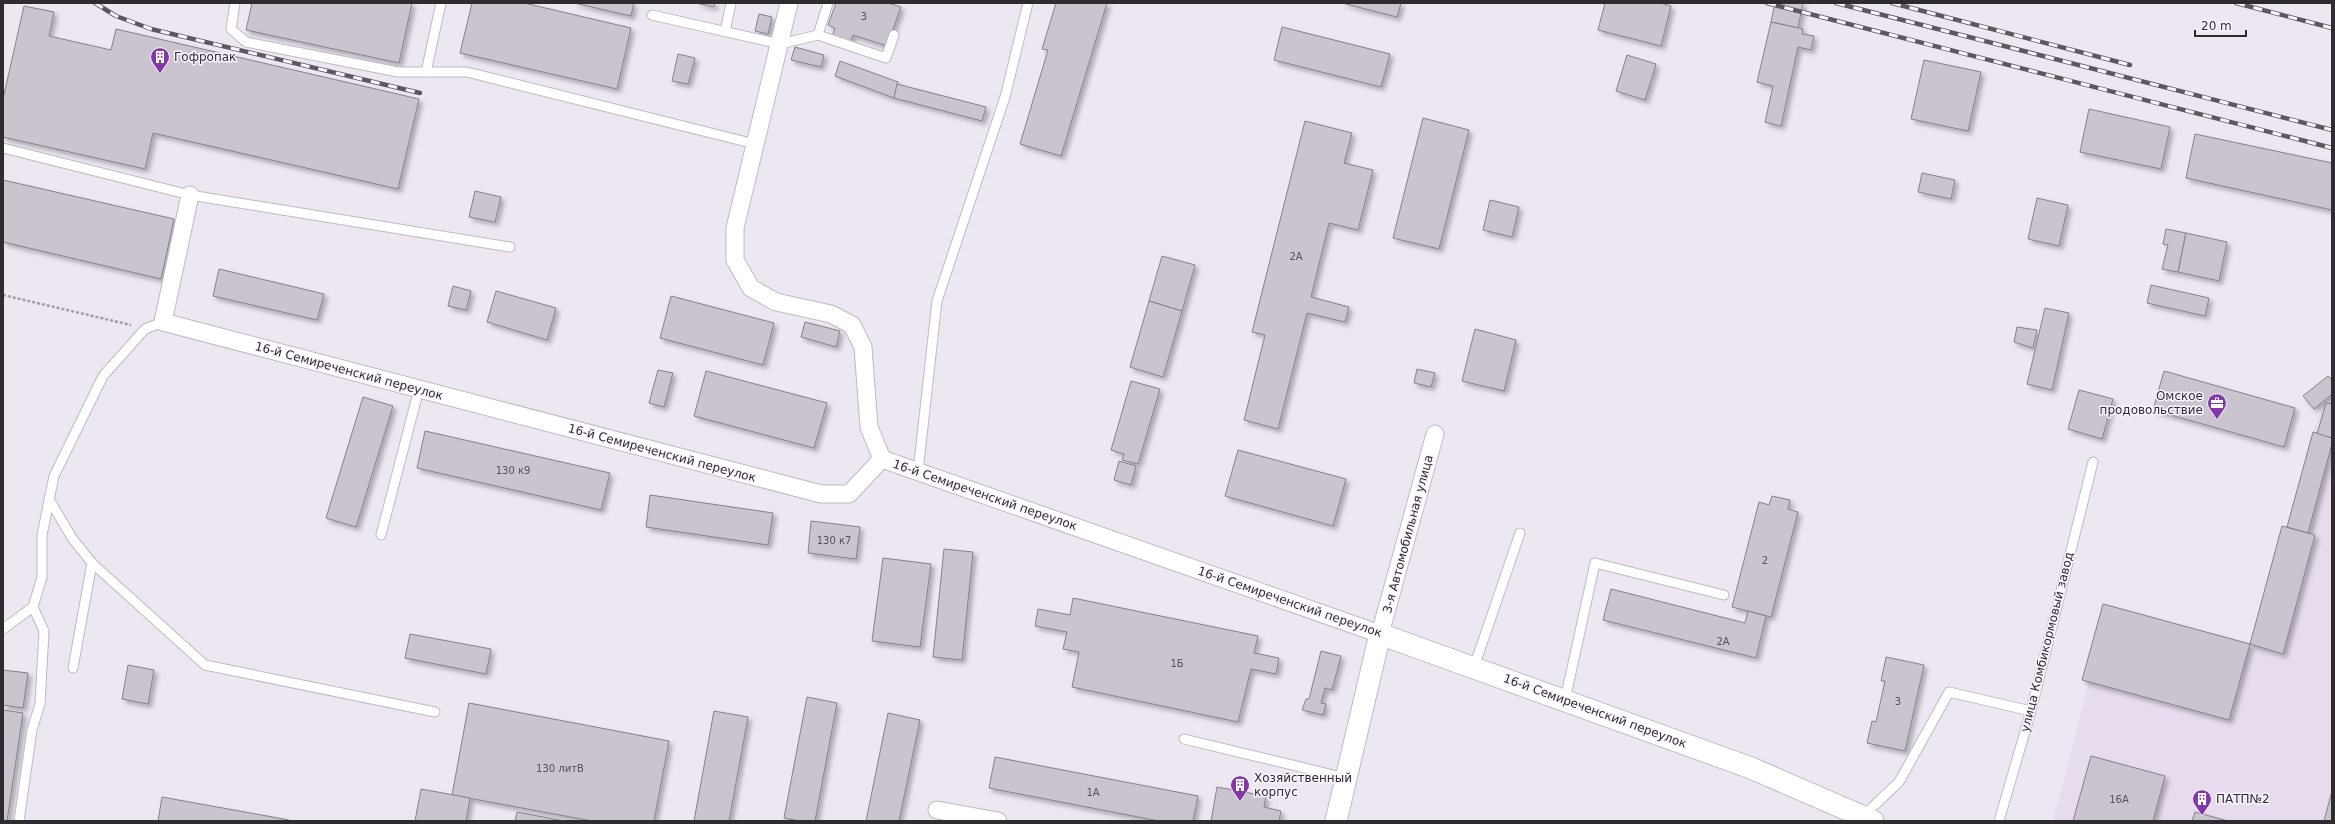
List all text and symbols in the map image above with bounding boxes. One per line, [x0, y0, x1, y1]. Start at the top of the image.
house number: 3 [861, 11, 867, 22]
scale bar [2195, 12, 2246, 38]
text: 20 m [2201, 19, 2232, 33]
building icon: Гофропак [149, 46, 171, 74]
place label: Гофропак [174, 50, 236, 64]
house number: 2А [1289, 251, 1303, 262]
street label: 16-й Семиреченский переулок [253, 339, 445, 403]
place label: Омское продовольствие [2100, 389, 2203, 417]
office icon: Омское продовольствие [2206, 392, 2228, 420]
street label: 16-й Семиреченский переулок [566, 421, 758, 485]
street label: 3-я Автомобильная улица [1380, 453, 1436, 615]
street label: 16-й Семиреченский переулок [891, 457, 1079, 533]
house number: 130 к9 [496, 465, 530, 476]
house number: 130 к7 [817, 535, 851, 546]
street label: улица Комбикормовый завод [2018, 550, 2076, 734]
house number: 2 [1762, 555, 1768, 566]
street label: 16-й Семиреченский переулок [1196, 564, 1384, 640]
house number: 2А [1716, 636, 1730, 647]
house number: 1Б [1170, 658, 1184, 669]
street label: 16-й Семиреченский переулок [1501, 671, 1689, 751]
house number: 3 [1895, 696, 1901, 707]
house number: 130 литВ [536, 763, 584, 774]
place label: Хозяйственный корпус [1254, 771, 1352, 799]
building icon: Хозяйственный корпус [1229, 774, 1251, 802]
house number: 1А [1086, 787, 1100, 798]
building icon: ПАТП№2 [2191, 788, 2213, 816]
place label: ПАТП№2 [2216, 792, 2270, 806]
house number: 16А [2109, 794, 2129, 805]

